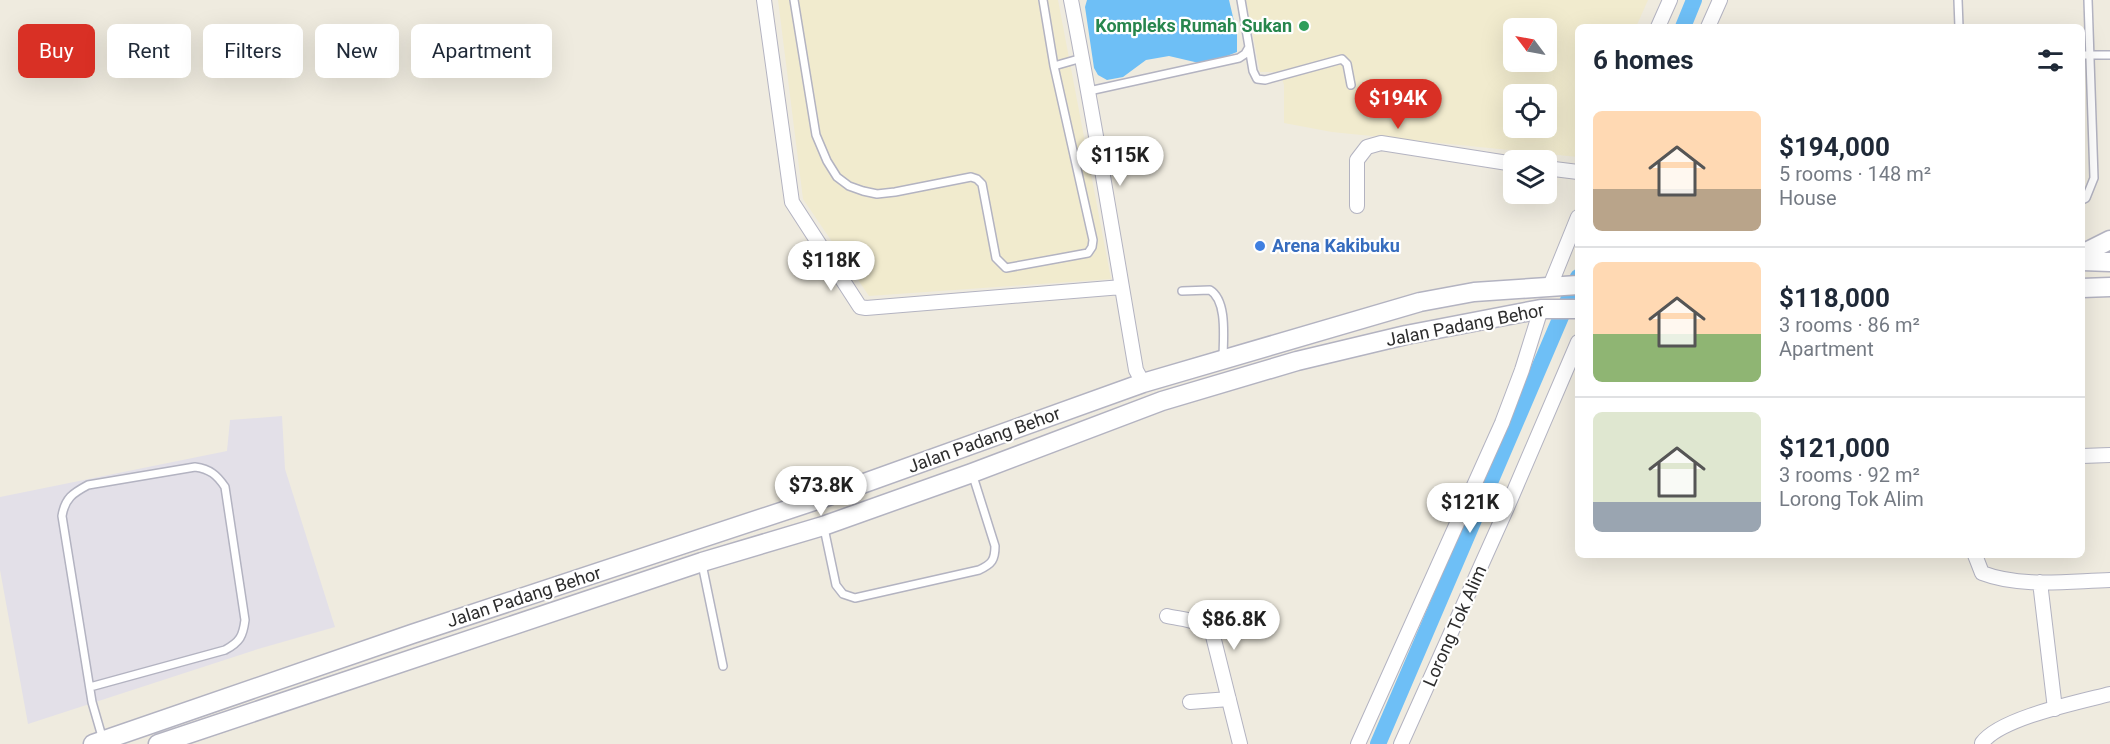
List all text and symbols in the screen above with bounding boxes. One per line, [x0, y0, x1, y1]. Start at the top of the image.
place label: Kompleks Rumah Sukan [1095, 15, 1292, 36]
north arrow [1503, 18, 1557, 72]
map controls [1503, 18, 1557, 204]
marker: Kompleks Rumah Sukan [1297, 19, 1311, 33]
chip: Buy [18, 24, 95, 78]
chip: Rent [107, 24, 191, 78]
chip: Filters [203, 24, 303, 78]
chip: New [315, 24, 399, 78]
chip: Apartment [411, 24, 552, 78]
icon: filters [2034, 44, 2067, 77]
text: 6 homes [1593, 45, 1694, 75]
pin: $194K [1356, 79, 1440, 130]
button: locate [1503, 84, 1557, 138]
text: $194K [1369, 86, 1427, 110]
text: $194,000 [1779, 132, 1890, 162]
icon: home [1641, 135, 1713, 207]
pin: $115K [1078, 136, 1162, 187]
text: $115K [1091, 143, 1149, 167]
button: layers [1503, 150, 1557, 204]
text: 5 rooms · 148 m² [1779, 162, 1931, 186]
text: House [1779, 186, 1837, 210]
place label: Arena Kakibuku [1272, 235, 1400, 256]
marker: Arena Kakibuku [1253, 239, 1267, 253]
pin: $118K [789, 241, 873, 292]
text: $118K [802, 248, 860, 272]
text: $118,000 [1779, 283, 1890, 313]
icon: home [1641, 286, 1713, 358]
street label: Jalan Padang Behor [1384, 299, 1546, 350]
text: 3 rooms · 86 m² [1779, 313, 1920, 337]
text: Apartment [1779, 337, 1874, 361]
street label: Jalan Padang Behor [905, 402, 1063, 477]
text: $121,000 [1779, 433, 1890, 463]
icon: home [1641, 436, 1713, 508]
text: 3 rooms · 92 m² [1779, 463, 1920, 487]
pin: $73.8K [772, 466, 870, 517]
text: $73.8K [789, 473, 853, 497]
pin: $121K [1428, 483, 1512, 534]
text: Lorong Tok Alim [1779, 487, 1924, 511]
text: $121K [1441, 490, 1499, 514]
street label: Jalan Padang Behor [444, 562, 604, 631]
street label: Lorong Tok Alim [1418, 562, 1491, 690]
pin: $86.8K [1185, 600, 1283, 651]
text: $86.8K [1202, 607, 1266, 631]

